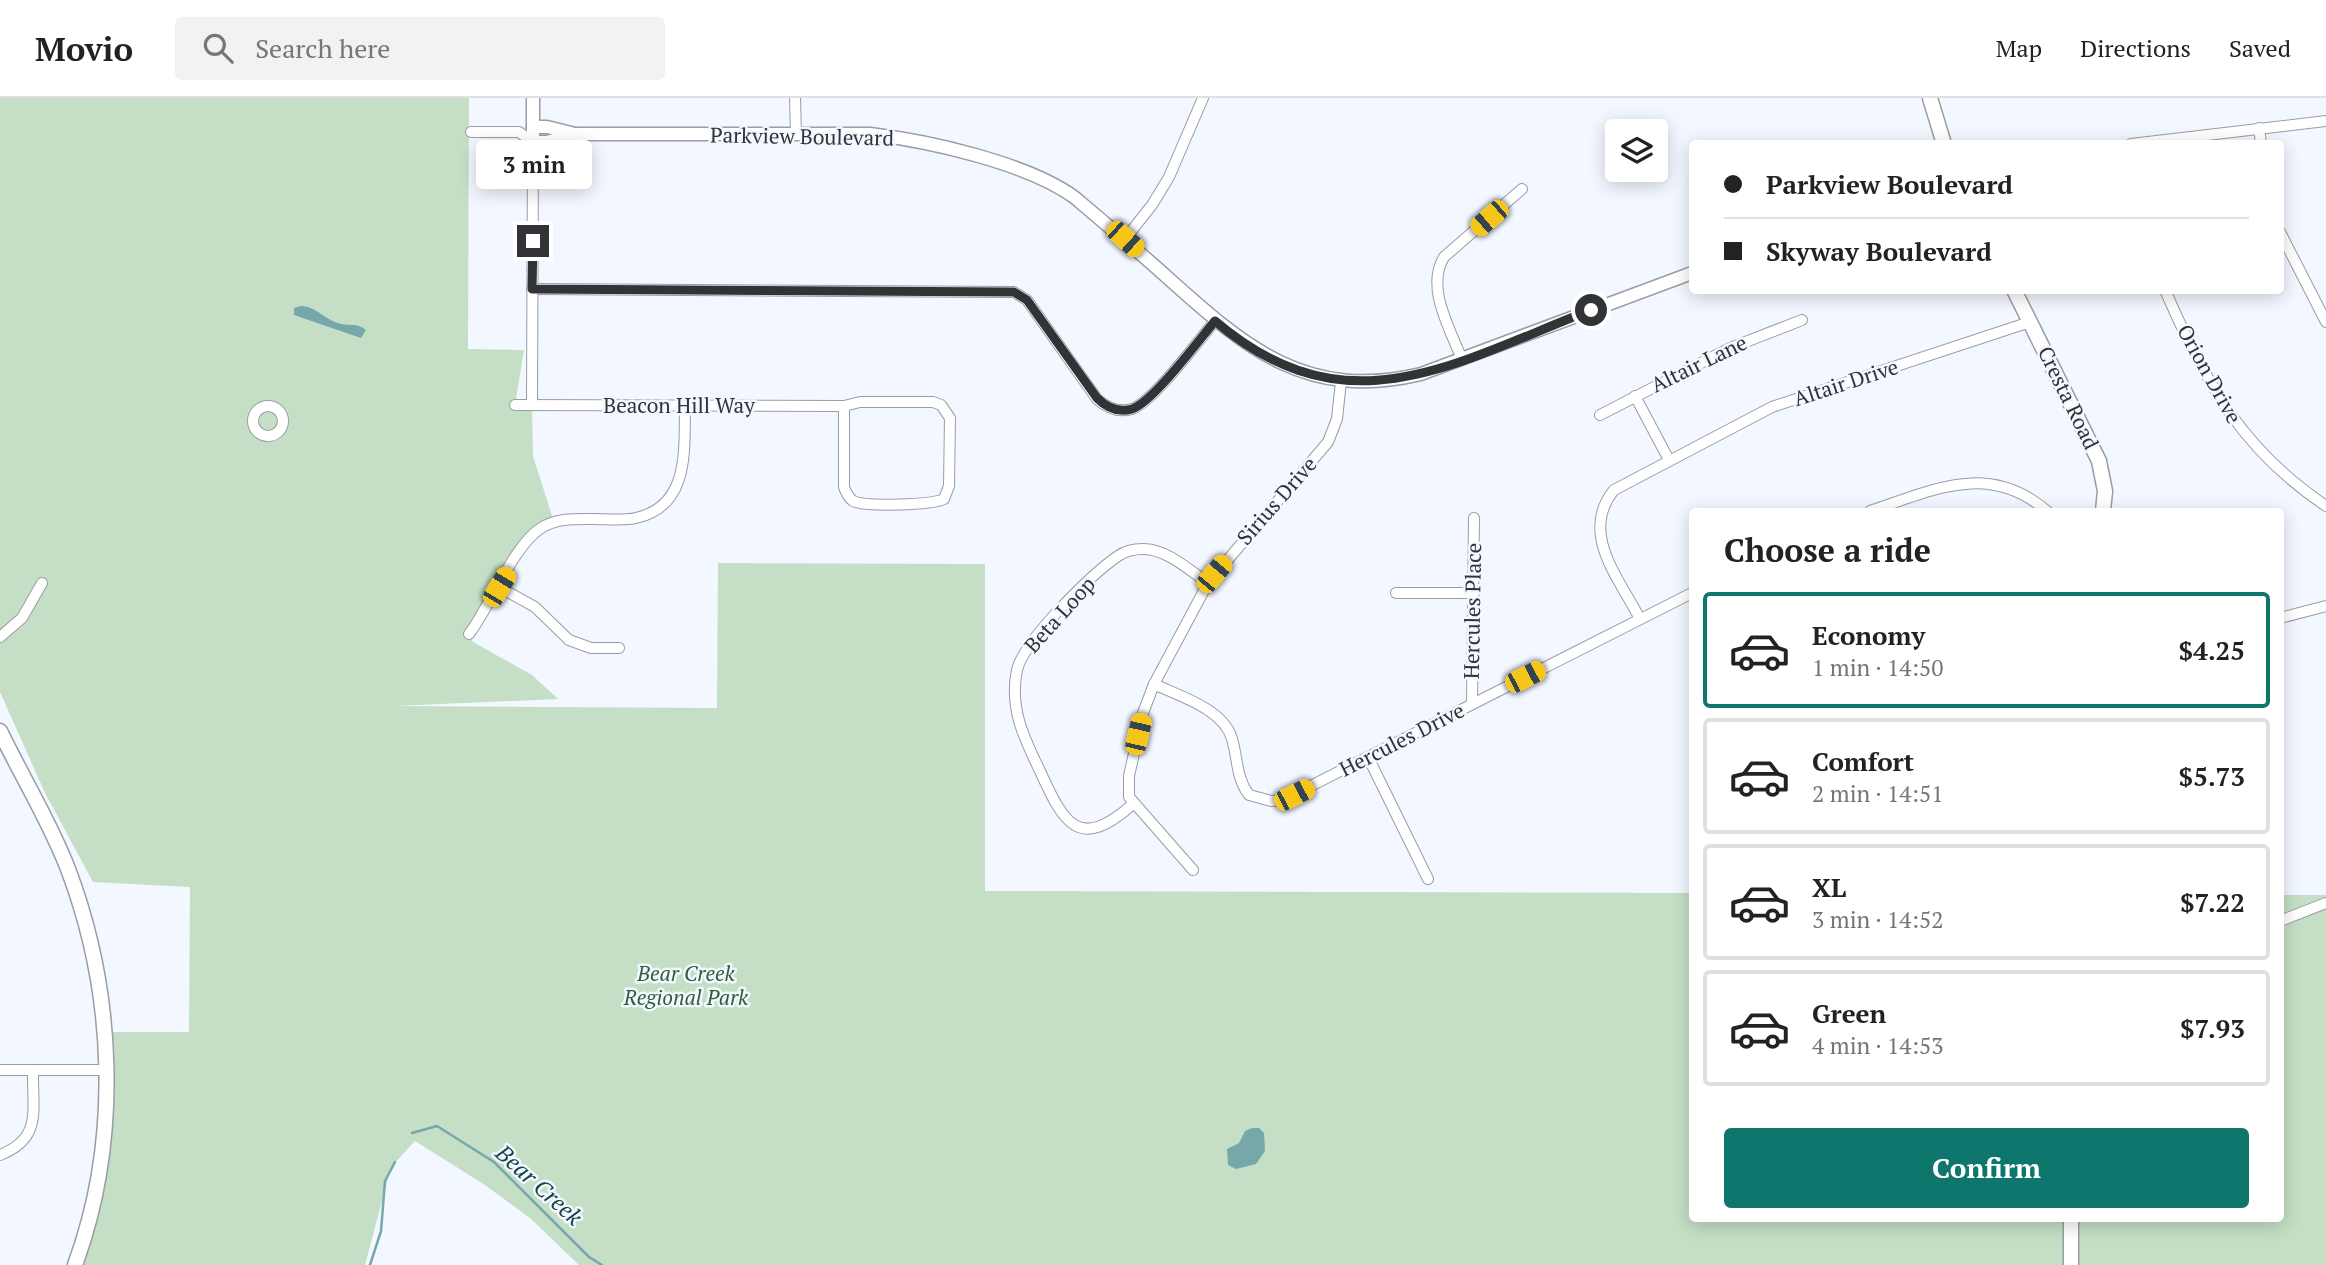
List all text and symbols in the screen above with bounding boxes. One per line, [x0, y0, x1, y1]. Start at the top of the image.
search box [175, 17, 665, 80]
text: Movio [35, 27, 133, 70]
icon: search [199, 29, 237, 67]
text: Search here [255, 31, 390, 65]
text: Map [1996, 32, 2042, 64]
text: Directions [2080, 32, 2191, 64]
text: Saved [2229, 32, 2291, 64]
map controls [1605, 119, 1668, 182]
button: layers [1605, 119, 1668, 182]
street label: Parkview Boulevard [710, 120, 895, 152]
callout: 3 min [475, 139, 591, 188]
text: 3 min [503, 149, 565, 180]
text: Parkview Boulevard [1766, 167, 2013, 201]
car [1467, 196, 1512, 240]
car [1103, 217, 1148, 261]
route end [517, 225, 549, 257]
text: Skyway Boulevard [1766, 234, 1992, 268]
route start [1575, 294, 1607, 326]
street label: Orion Drive [2171, 319, 2249, 428]
street label: Altair Lane [1646, 328, 1751, 398]
street label: Cresta Road [2032, 341, 2106, 454]
street label: Altair Drive [1790, 352, 1902, 412]
street label: Beacon Hill Way [603, 391, 755, 419]
street label: Sirius Drive [1230, 450, 1322, 550]
text: Choose a ride [1724, 529, 1931, 571]
street label: Hercules Place [1457, 543, 1487, 679]
car [1193, 551, 1236, 597]
car [480, 564, 519, 610]
street label: Beta Loop [1018, 570, 1101, 658]
text: Economy [1812, 618, 1925, 652]
icon: car [1728, 619, 1791, 682]
text: $4.25 [2179, 633, 2245, 667]
text: 1 min · 14:50 [1812, 652, 1944, 683]
car [1502, 658, 1549, 696]
street label: Hercules Drive [1334, 696, 1469, 783]
car [1124, 711, 1153, 757]
text: Comfort [1812, 744, 1914, 778]
icon: car [1728, 745, 1791, 808]
text: $5.73 [2179, 759, 2245, 793]
car [1271, 776, 1318, 814]
text: 2 min · 14:51 [1812, 778, 1944, 809]
text: XL [1812, 870, 1846, 904]
icon: car [1728, 871, 1791, 934]
text: $7.22 [2180, 885, 2245, 919]
text: 3 min · 14:52 [1812, 904, 1944, 935]
park label: Bear Creek Regional Park [623, 959, 749, 1011]
text: Green [1812, 996, 1886, 1030]
icon: car [1728, 997, 1791, 1060]
text: $7.93 [2180, 1011, 2245, 1045]
text: 4 min · 14:53 [1812, 1030, 1944, 1061]
button: Confirm [1724, 1128, 2249, 1208]
water label: Bear Creek [489, 1137, 590, 1232]

